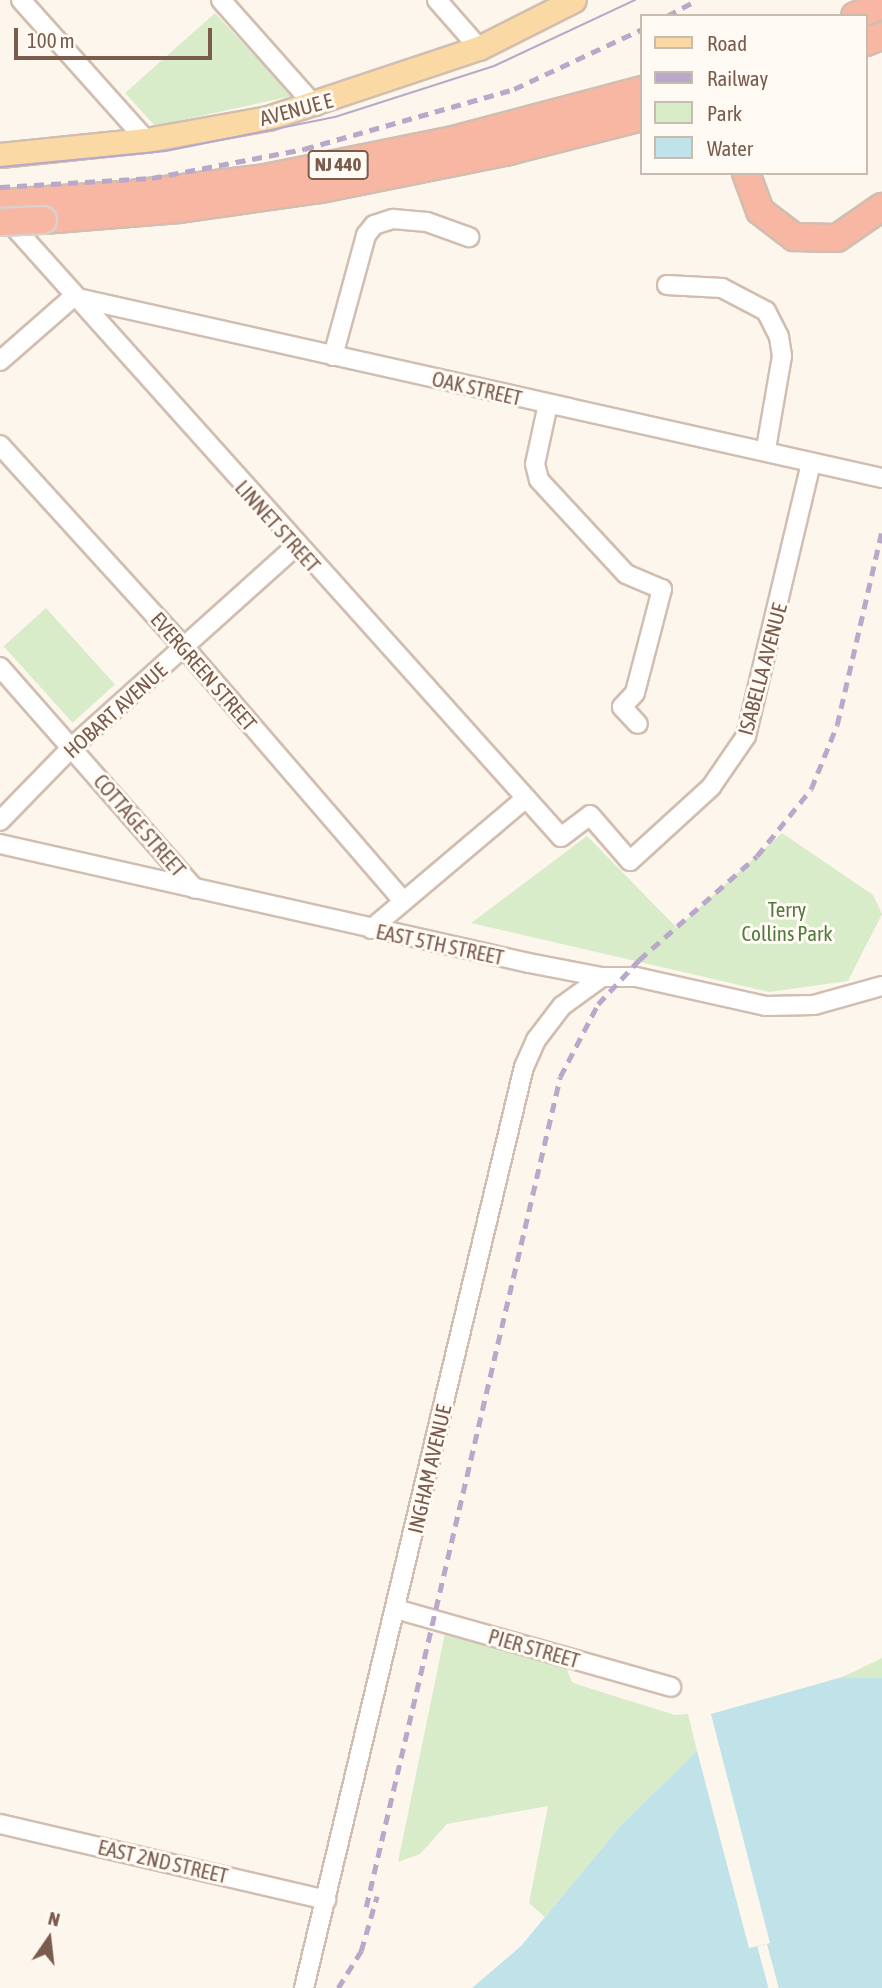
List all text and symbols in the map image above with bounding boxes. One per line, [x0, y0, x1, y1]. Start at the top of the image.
scale bar [18, 14, 215, 58]
legend [640, 14, 868, 175]
text: 100 m [27, 28, 75, 52]
text: Road [707, 31, 747, 55]
text: Railway [707, 66, 768, 90]
street label: AVENUE E [257, 87, 335, 131]
text: Park [707, 101, 742, 125]
text: Water [707, 136, 753, 160]
road number: NJ 440 [306, 150, 370, 181]
street label: OAK STREET [430, 365, 524, 411]
street label: LINNET STREET [230, 475, 326, 577]
street label: ISABELLA AVENUE [732, 600, 792, 738]
street label: EVERGREEN STREET [146, 607, 262, 735]
street label: HOBART AVENUE [58, 657, 172, 763]
street label: COTTAGE STREET [89, 769, 191, 881]
park label: Terry Collins Park [742, 896, 832, 946]
street label: EAST 5TH STREET [374, 918, 506, 970]
street label: INGHAM AVENUE [402, 1402, 456, 1536]
street label: PIER STREET [486, 1623, 582, 1673]
street label: EAST 2ND STREET [96, 1834, 230, 1888]
north arrow [14, 1904, 84, 1974]
text: N [46, 1907, 62, 1931]

